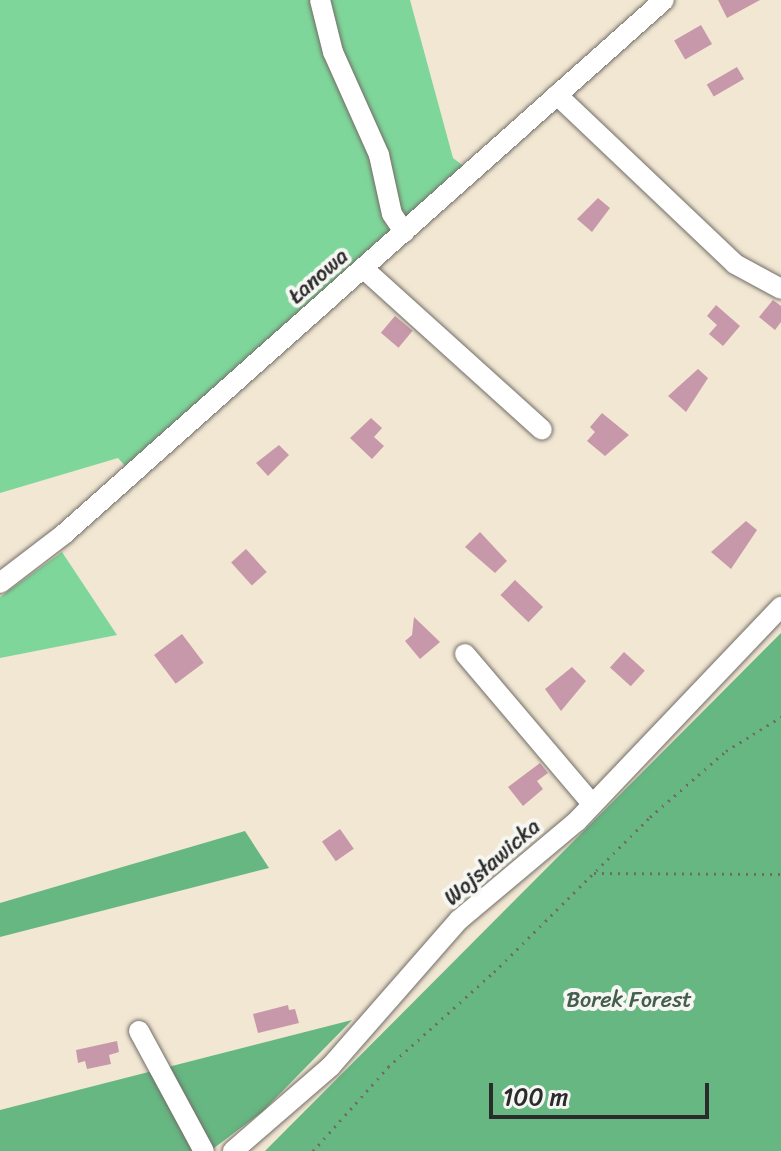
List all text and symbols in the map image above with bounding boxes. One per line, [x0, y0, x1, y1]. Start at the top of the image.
street label: Łanowa [283, 243, 353, 309]
street label: Wojsławicka [439, 813, 545, 911]
park label: Borek Forest [566, 987, 692, 1013]
scale bar [493, 1067, 713, 1117]
text: 100 m [503, 1076, 568, 1118]

